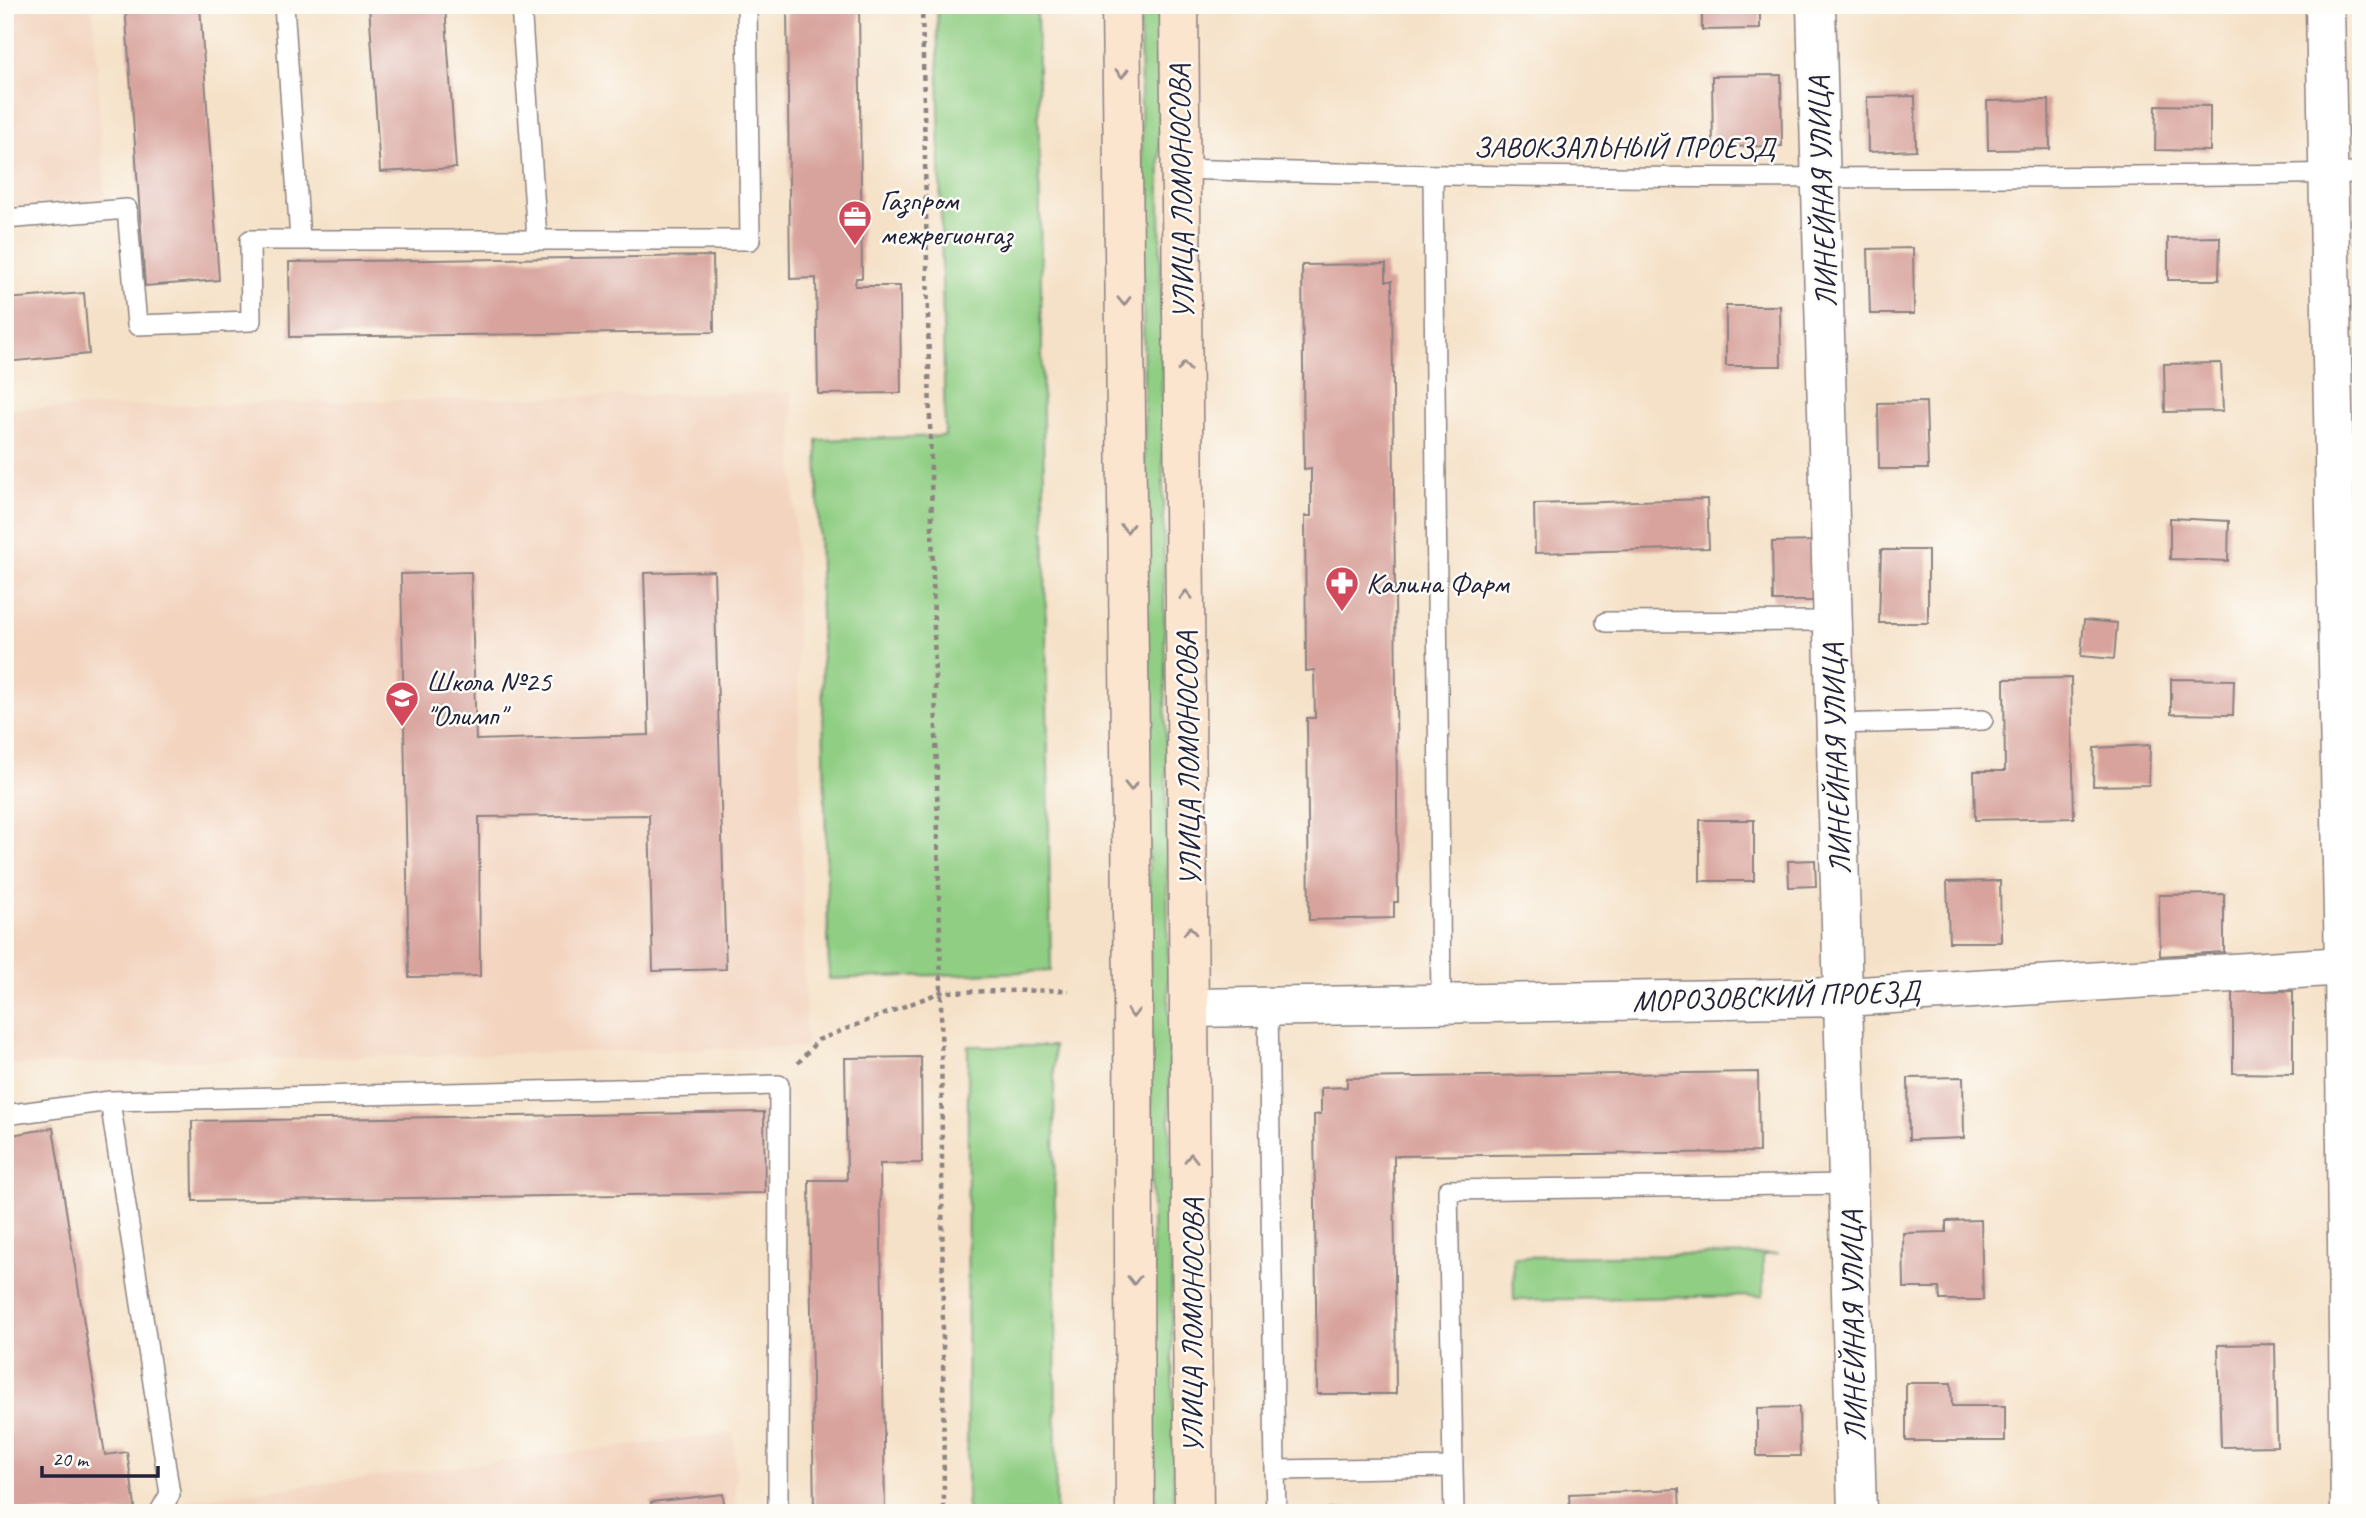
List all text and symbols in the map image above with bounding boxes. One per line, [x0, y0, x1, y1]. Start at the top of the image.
street label: УЛИЦА ЛОМОНОСОВА [1160, 63, 1202, 320]
one-way arrow [1114, 68, 1129, 79]
street label: ЛИНЕЙНАЯ УЛИЦА [1799, 75, 1845, 308]
street label: ЗАВОКЗАЛЬНЫЙ ПРОЕЗД [1473, 128, 1777, 166]
place label: Газпром межрегионгаз [880, 181, 1014, 253]
office icon: Газпром межрегионгаз [836, 198, 874, 247]
one-way arrow [1117, 296, 1132, 307]
one-way arrow [1176, 362, 1191, 373]
one-way arrow [1119, 524, 1135, 534]
pharmacy icon: Калина Фарм [1323, 564, 1361, 613]
place label: Калина Фарм [1366, 564, 1510, 602]
one-way arrow [1179, 589, 1194, 600]
street label: УЛИЦА ЛОМОНОСОВА [1167, 630, 1209, 887]
street label: ЛИНЕЙНАЯ УЛИЦА [1813, 642, 1859, 875]
place label: Школа №25 "Олимп" [426, 662, 553, 734]
school or university icon: Школа №25 "Олимп" [383, 679, 421, 728]
one-way arrow [1123, 780, 1138, 791]
one-way arrow [1183, 925, 1198, 936]
street label: МОРОЗОВСКИЙ ПРОЕЗД [1632, 972, 1922, 1020]
one-way arrow [1125, 1008, 1141, 1019]
one-way arrow [1183, 1152, 1199, 1163]
street label: УЛИЦА ЛОМОНОСОВА [1173, 1198, 1211, 1453]
street label: ЛИНЕЙНАЯ УЛИЦА [1832, 1209, 1874, 1442]
one-way arrow [1126, 1276, 1142, 1286]
scale bar [42, 1434, 158, 1478]
text: 20 m [52, 1446, 90, 1472]

